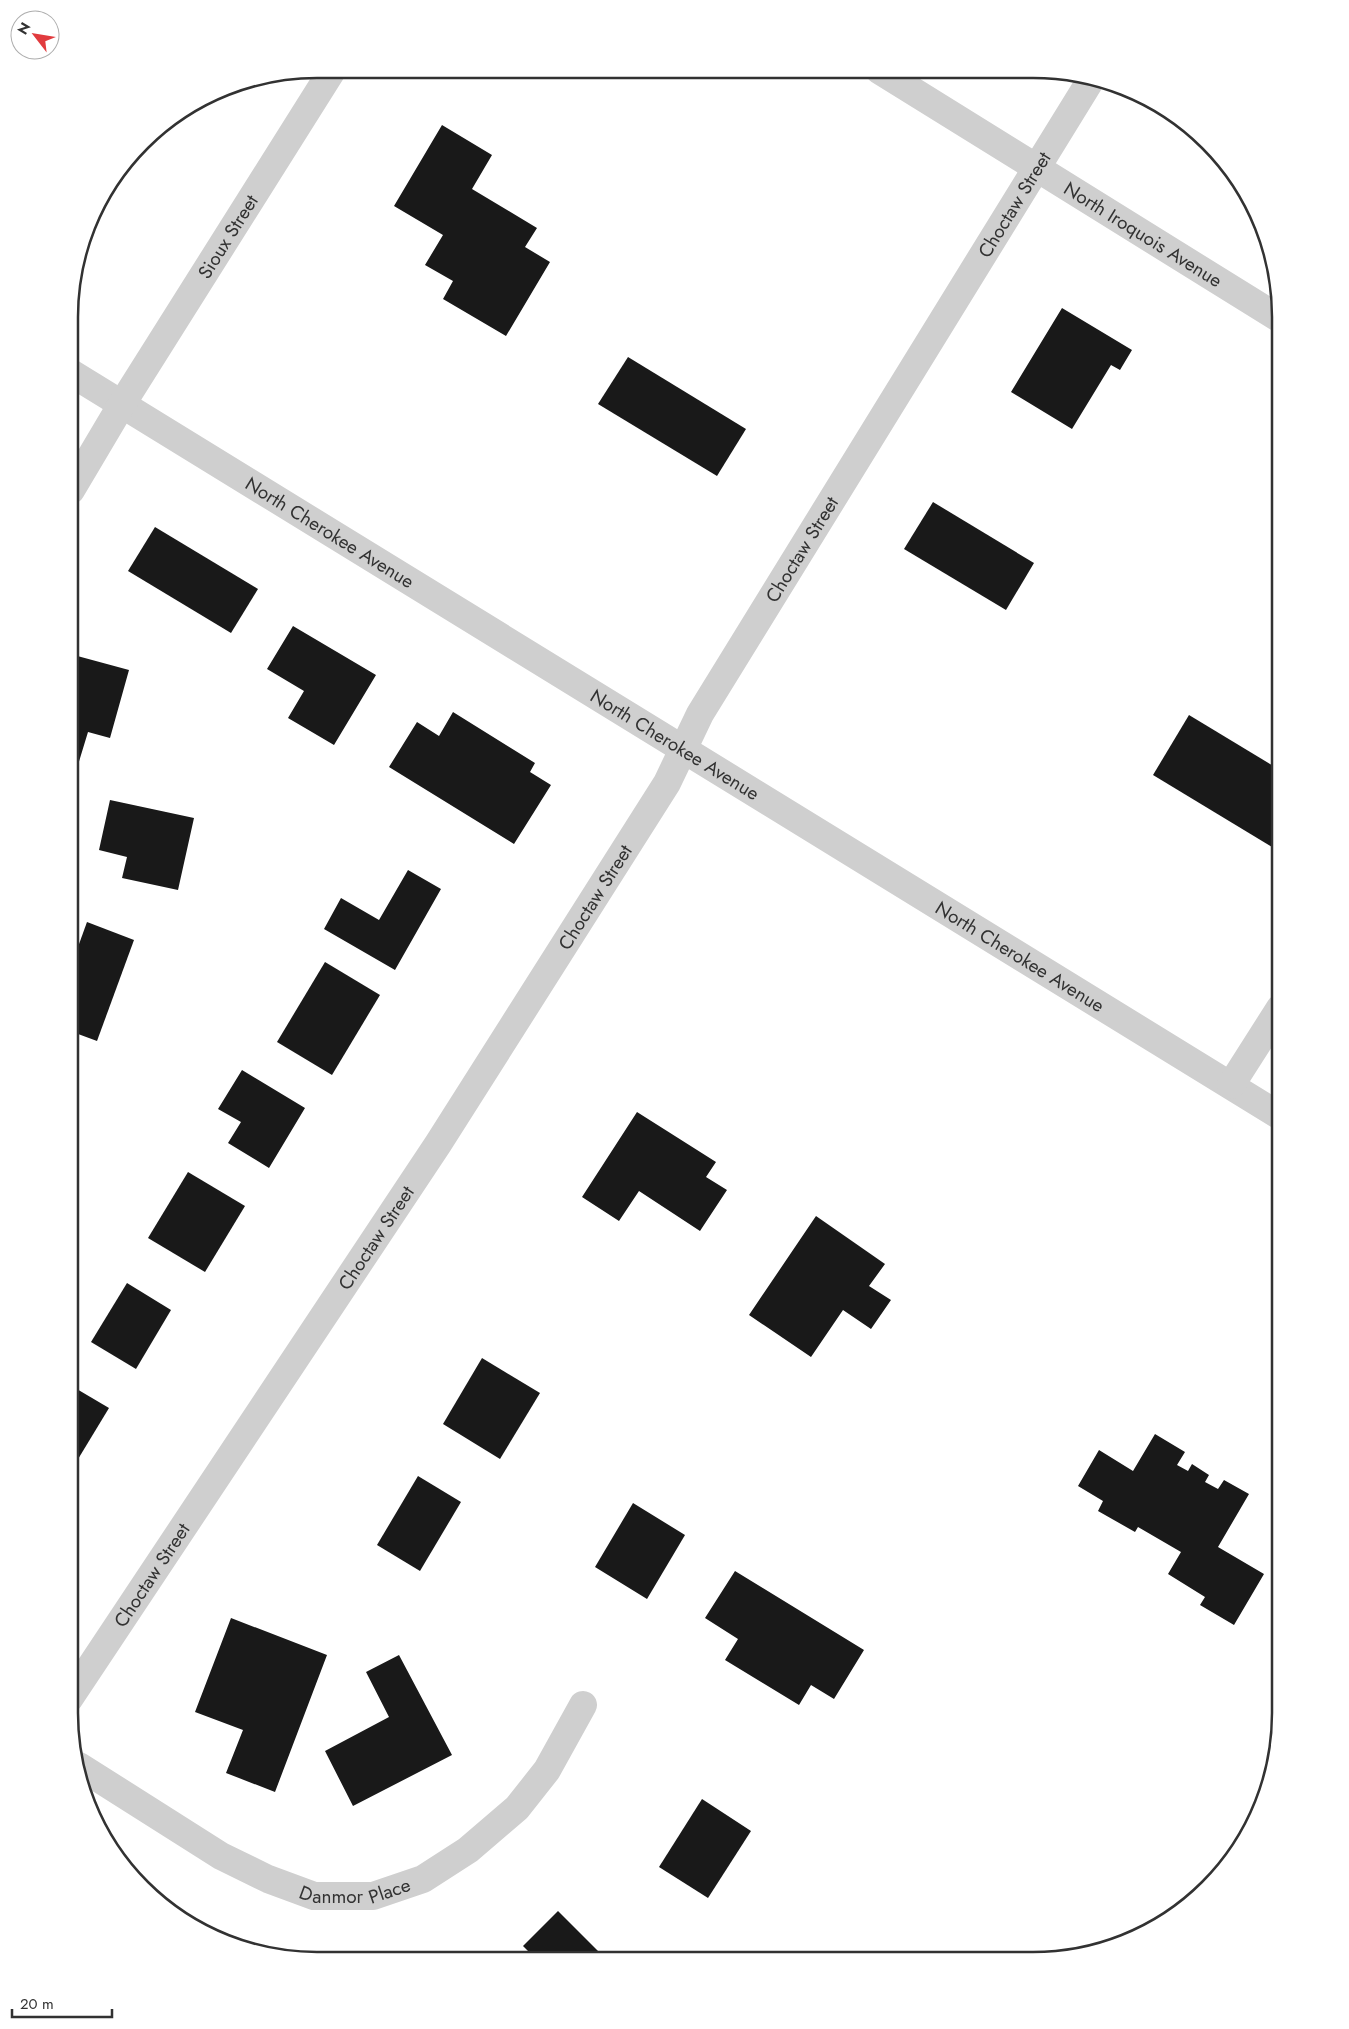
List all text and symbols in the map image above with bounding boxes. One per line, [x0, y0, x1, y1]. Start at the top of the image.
north arrow [10, 10, 60, 60]
text: N [12, 18, 35, 38]
street label: Choctaw Street [971, 146, 1058, 263]
street label: North Iroquois Avenue [1059, 175, 1228, 294]
street label: Sioux Street [191, 189, 265, 284]
street label: North Cherokee Avenue [240, 470, 420, 595]
street label: Choctaw Street [759, 491, 845, 608]
street label: North Cherokee Avenue [585, 682, 765, 807]
street label: Choctaw Street [552, 839, 639, 955]
street label: North Cherokee Avenue [930, 894, 1110, 1019]
street label: Choctaw Street [332, 1180, 421, 1295]
street label: Choctaw Street [107, 1517, 197, 1633]
street label: Danmor Place [295, 1871, 414, 1911]
scale bar [12, 1986, 112, 2018]
text: 20 m [20, 1993, 54, 2015]

